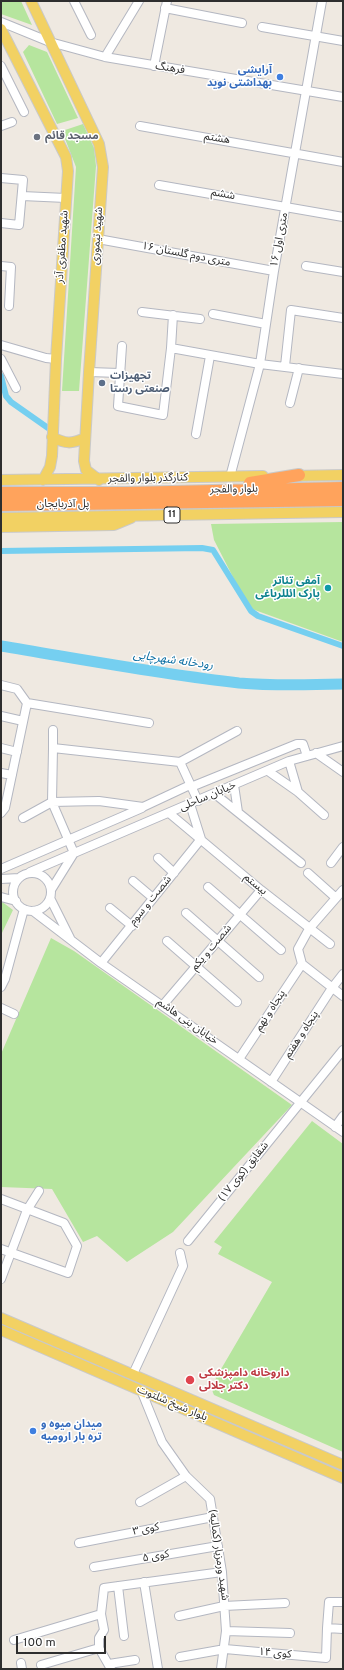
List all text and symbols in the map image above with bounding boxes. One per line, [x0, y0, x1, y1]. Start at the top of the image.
street label: فرهنگ [154, 60, 186, 78]
place label: آرایشی بهداشتی نوید [207, 64, 272, 90]
marker: آرایشی بهداشتی نوید [275, 72, 285, 82]
place label: مسجد قائم [45, 130, 99, 144]
street label: هشتم [203, 130, 231, 148]
marker: مسجد قائم [32, 132, 42, 142]
street label: ششم [210, 186, 236, 204]
street label: شهید تیموری [89, 207, 107, 265]
street label: شهید مظفری آذر [54, 210, 72, 284]
street label: ۱۶ متری اول [268, 211, 292, 269]
street label: ۱۶ متری دوم گلستان [140, 240, 232, 270]
place label: تجهیزات صنعتی رستا [110, 370, 170, 396]
marker: تجهیزات صنعتی رستا [97, 378, 107, 388]
street label: کنارگذر بلوار والفجر [108, 472, 188, 486]
street label: بلوار والفجر [210, 483, 258, 497]
street label: پل آذربایجان [37, 498, 89, 512]
road number: 11 [164, 507, 180, 523]
place label: آمفی تئاتر پارک ائللرباغی [255, 575, 320, 601]
marker: آمفی تئاتر پارک ائللرباغی [323, 583, 333, 593]
water label: رودخانه شهرچایی [132, 648, 214, 674]
street label: خیابان ساحلی [178, 779, 238, 815]
street label: بیستم [241, 871, 269, 899]
street label: شصت و سوم [127, 873, 175, 929]
street label: شصت و یکم [189, 922, 235, 974]
street label: پنجاه و نهم [253, 988, 289, 1034]
street label: خیابان بنی هاشم [154, 996, 220, 1048]
street label: پنجاه و هفتم [282, 1009, 322, 1061]
street label: شقایق (کوی ۱۷) [216, 1140, 272, 1204]
place label: داروخانه دامپزشکی دکتر جلالی [199, 1367, 289, 1393]
marker: داروخانه دامپزشکی دکتر جلالی [184, 1374, 196, 1386]
street label: بلوار شیخ شلتوت [135, 1383, 209, 1425]
place label: میدان میوه و تره بار ارومیه [41, 1418, 102, 1444]
marker: میدان میوه و تره بار ارومیه [28, 1426, 38, 1436]
street label: شهید ورمزیار (کمالیه) [205, 1508, 231, 1602]
street label: کوی ۳ [132, 1521, 160, 1539]
street label: کوی ۵ [142, 1548, 170, 1566]
scale bar [18, 1628, 108, 1654]
text: 100 m [23, 1635, 56, 1651]
street label: کوی ۱۴ [258, 1646, 292, 1662]

